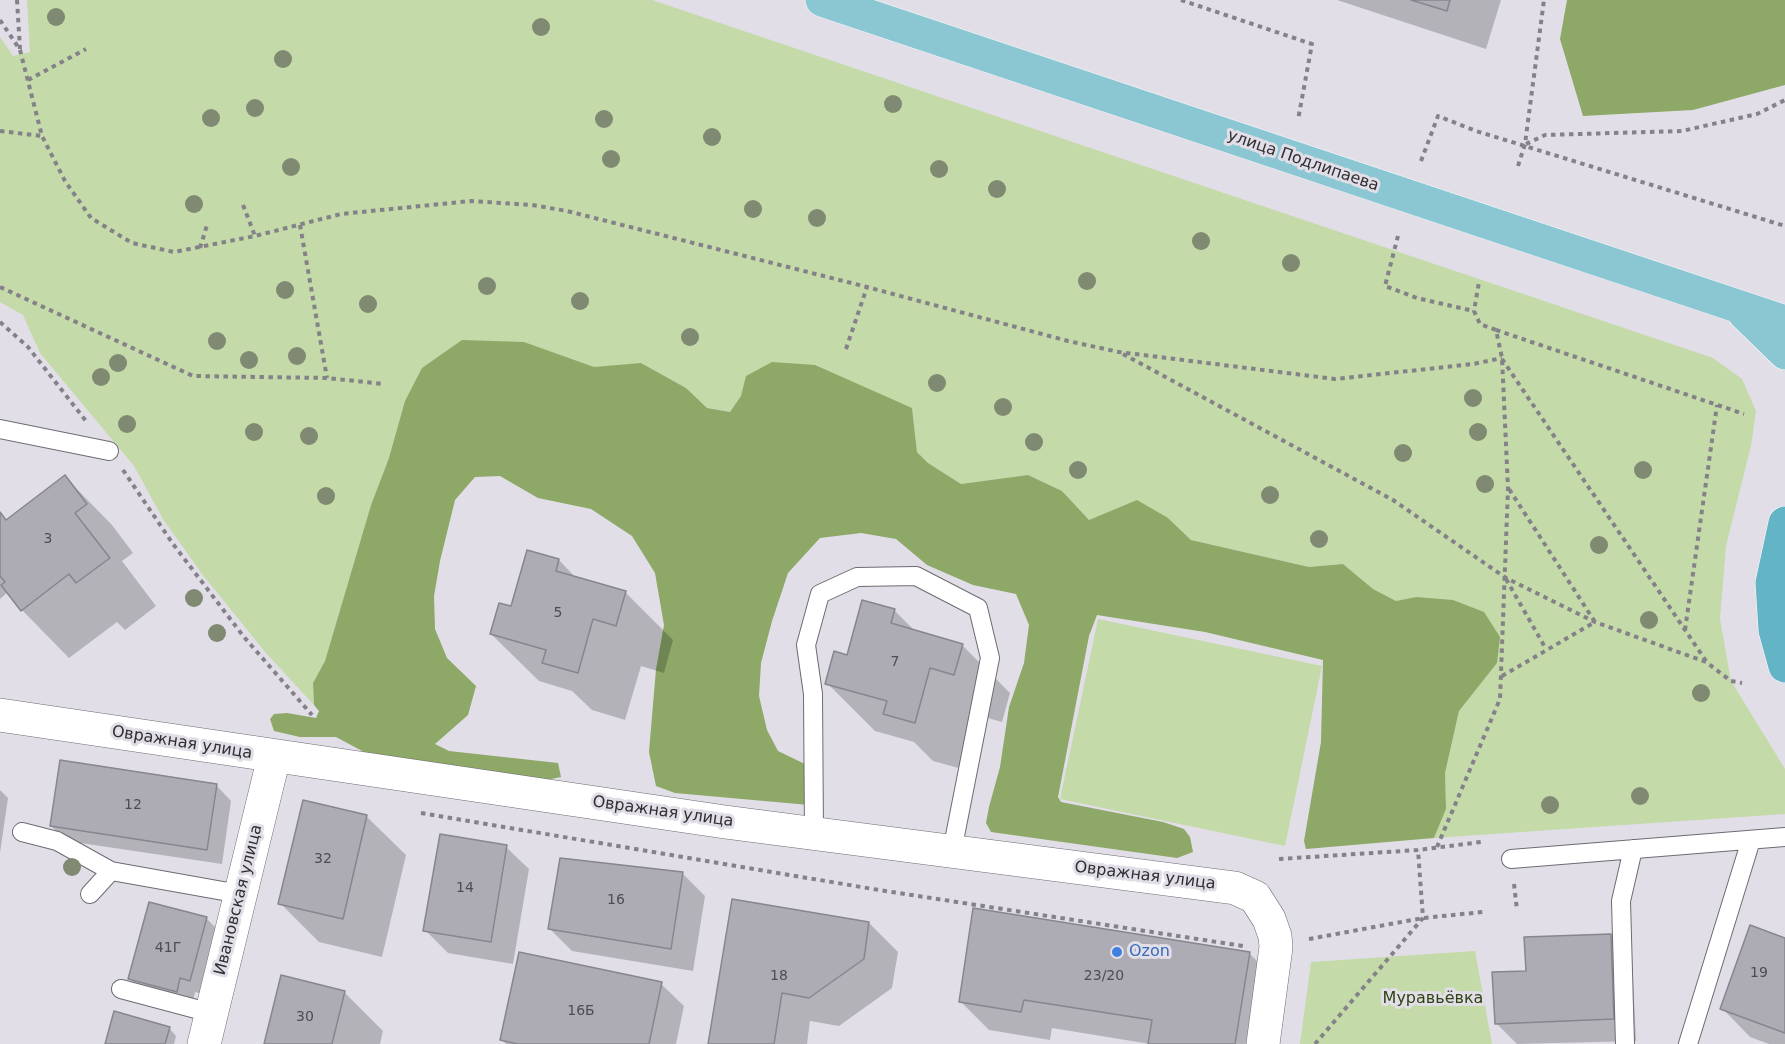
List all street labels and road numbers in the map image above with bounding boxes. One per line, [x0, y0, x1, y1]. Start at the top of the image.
street label: улица Подлипаева [1225, 126, 1381, 196]
street label: Овражная улица [110, 722, 254, 764]
street label: Овражная улица [591, 793, 735, 831]
street label: Ивановская улица [211, 823, 267, 977]
street label: Овражная улица [1073, 858, 1217, 894]

